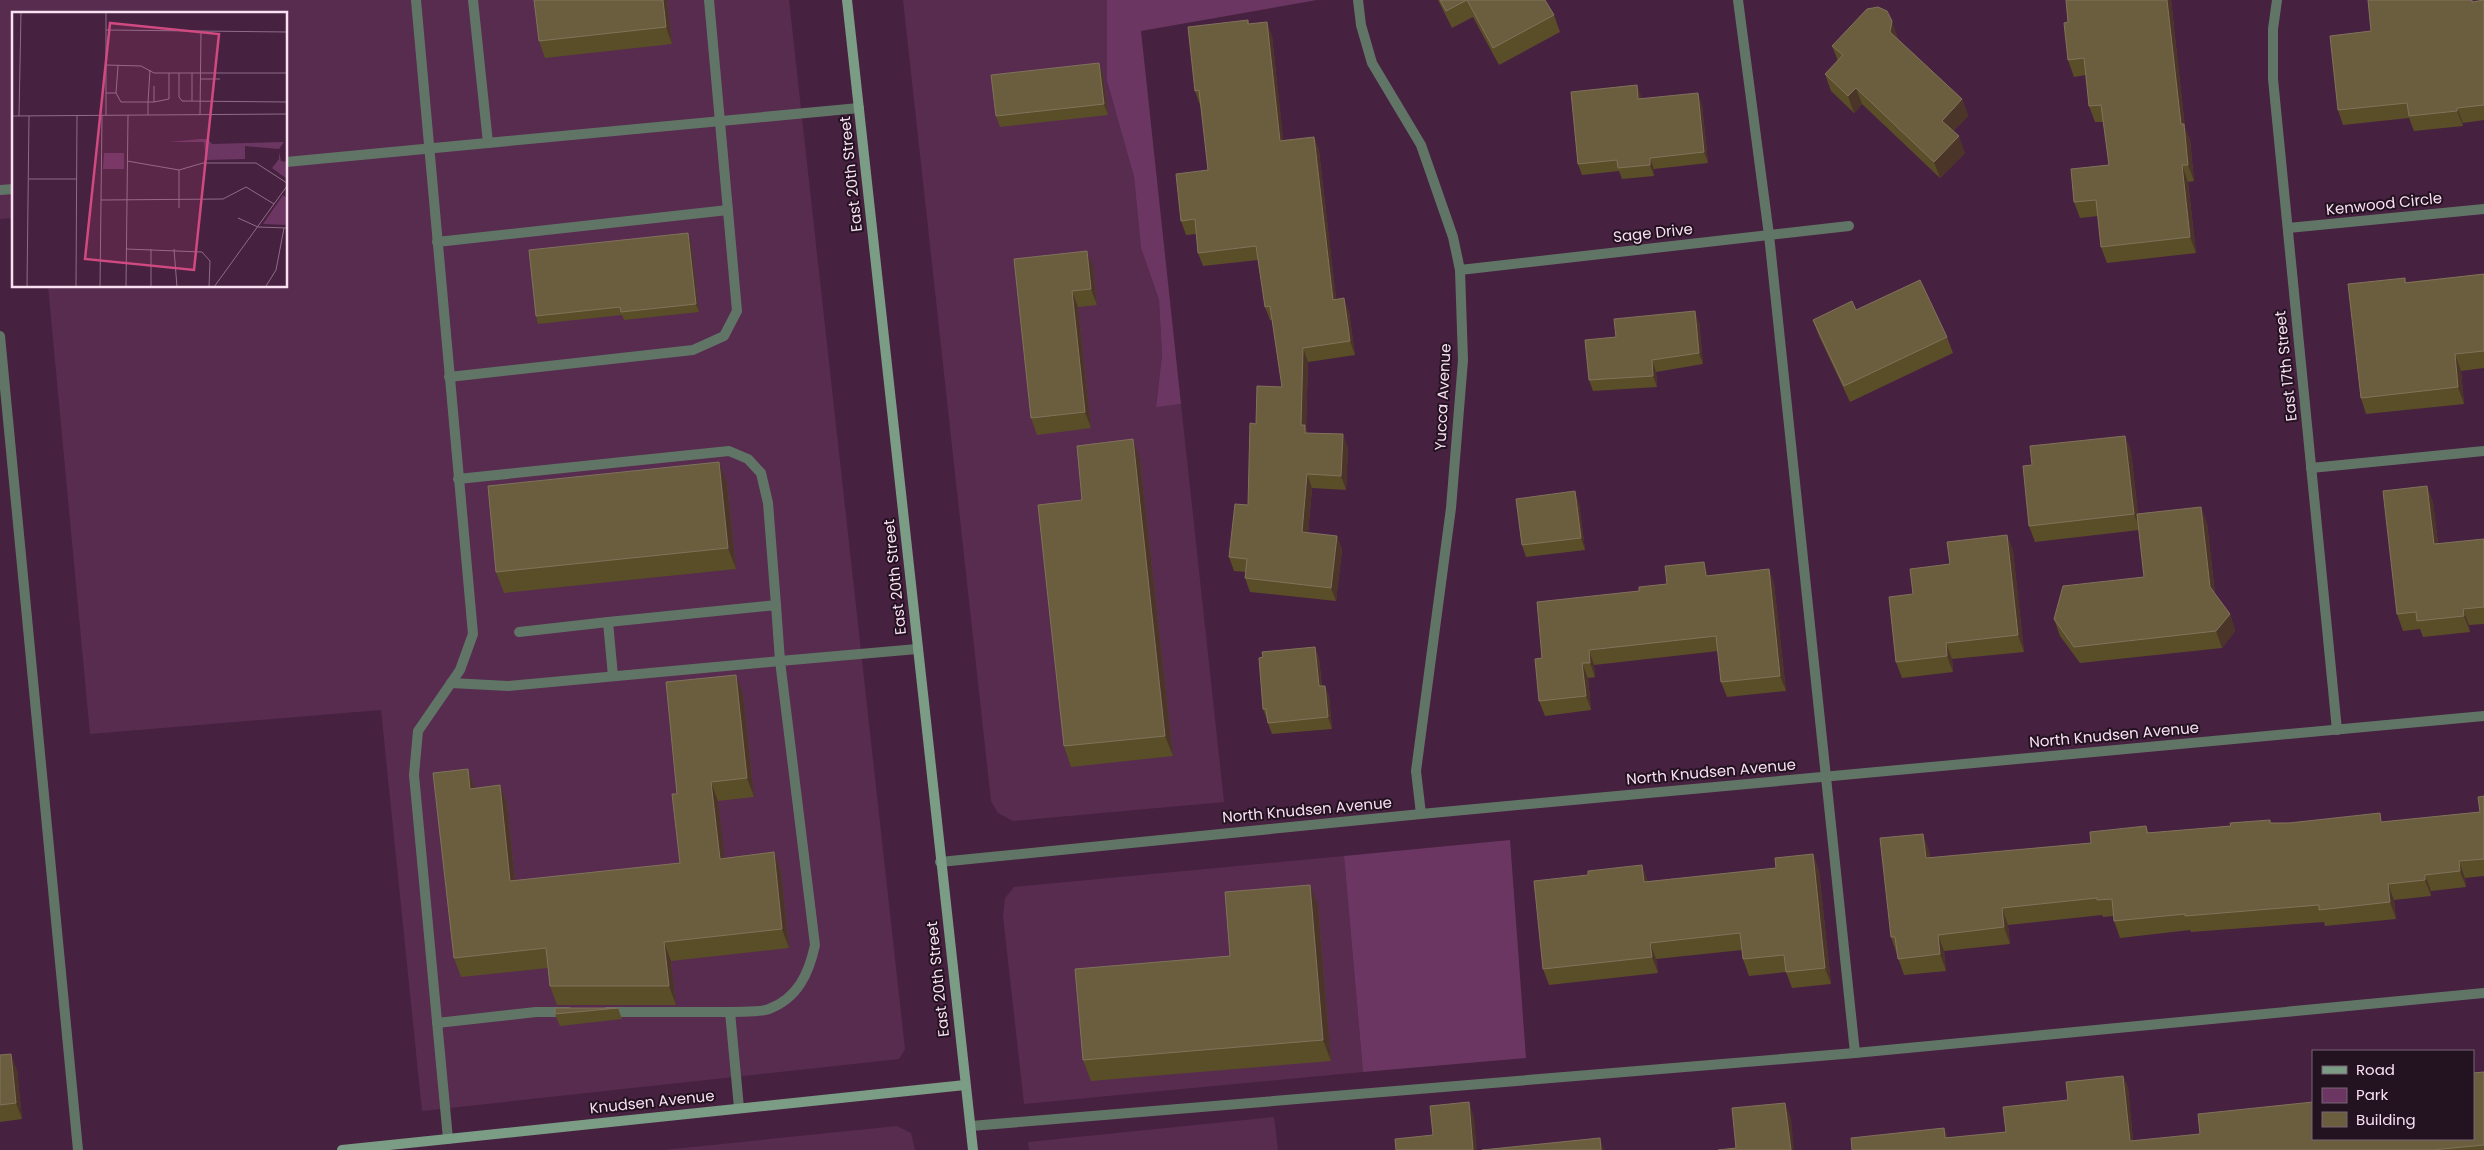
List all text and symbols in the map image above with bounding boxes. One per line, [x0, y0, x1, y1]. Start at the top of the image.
inset map [12, 12, 288, 288]
street label: East 20th Street [834, 115, 867, 233]
street label: Kenwood Circle [2325, 187, 2443, 220]
street label: Sage Drive [1612, 218, 1694, 247]
street label: East 17th Street [2269, 310, 2302, 422]
street label: Yucca Avenue [1429, 343, 1456, 451]
street label: East 20th Street [878, 518, 911, 636]
street label: North Knudsen Avenue [2028, 717, 2200, 752]
street label: North Knudsen Avenue [1625, 754, 1797, 789]
street label: North Knudsen Avenue [1221, 792, 1393, 827]
street label: East 20th Street [921, 920, 954, 1038]
legend [2312, 1050, 2474, 1140]
text: Road [2356, 1059, 2395, 1080]
text: Park [2356, 1084, 2388, 1105]
street label: Knudsen Avenue [588, 1085, 715, 1118]
text: Building [2356, 1109, 2416, 1130]

